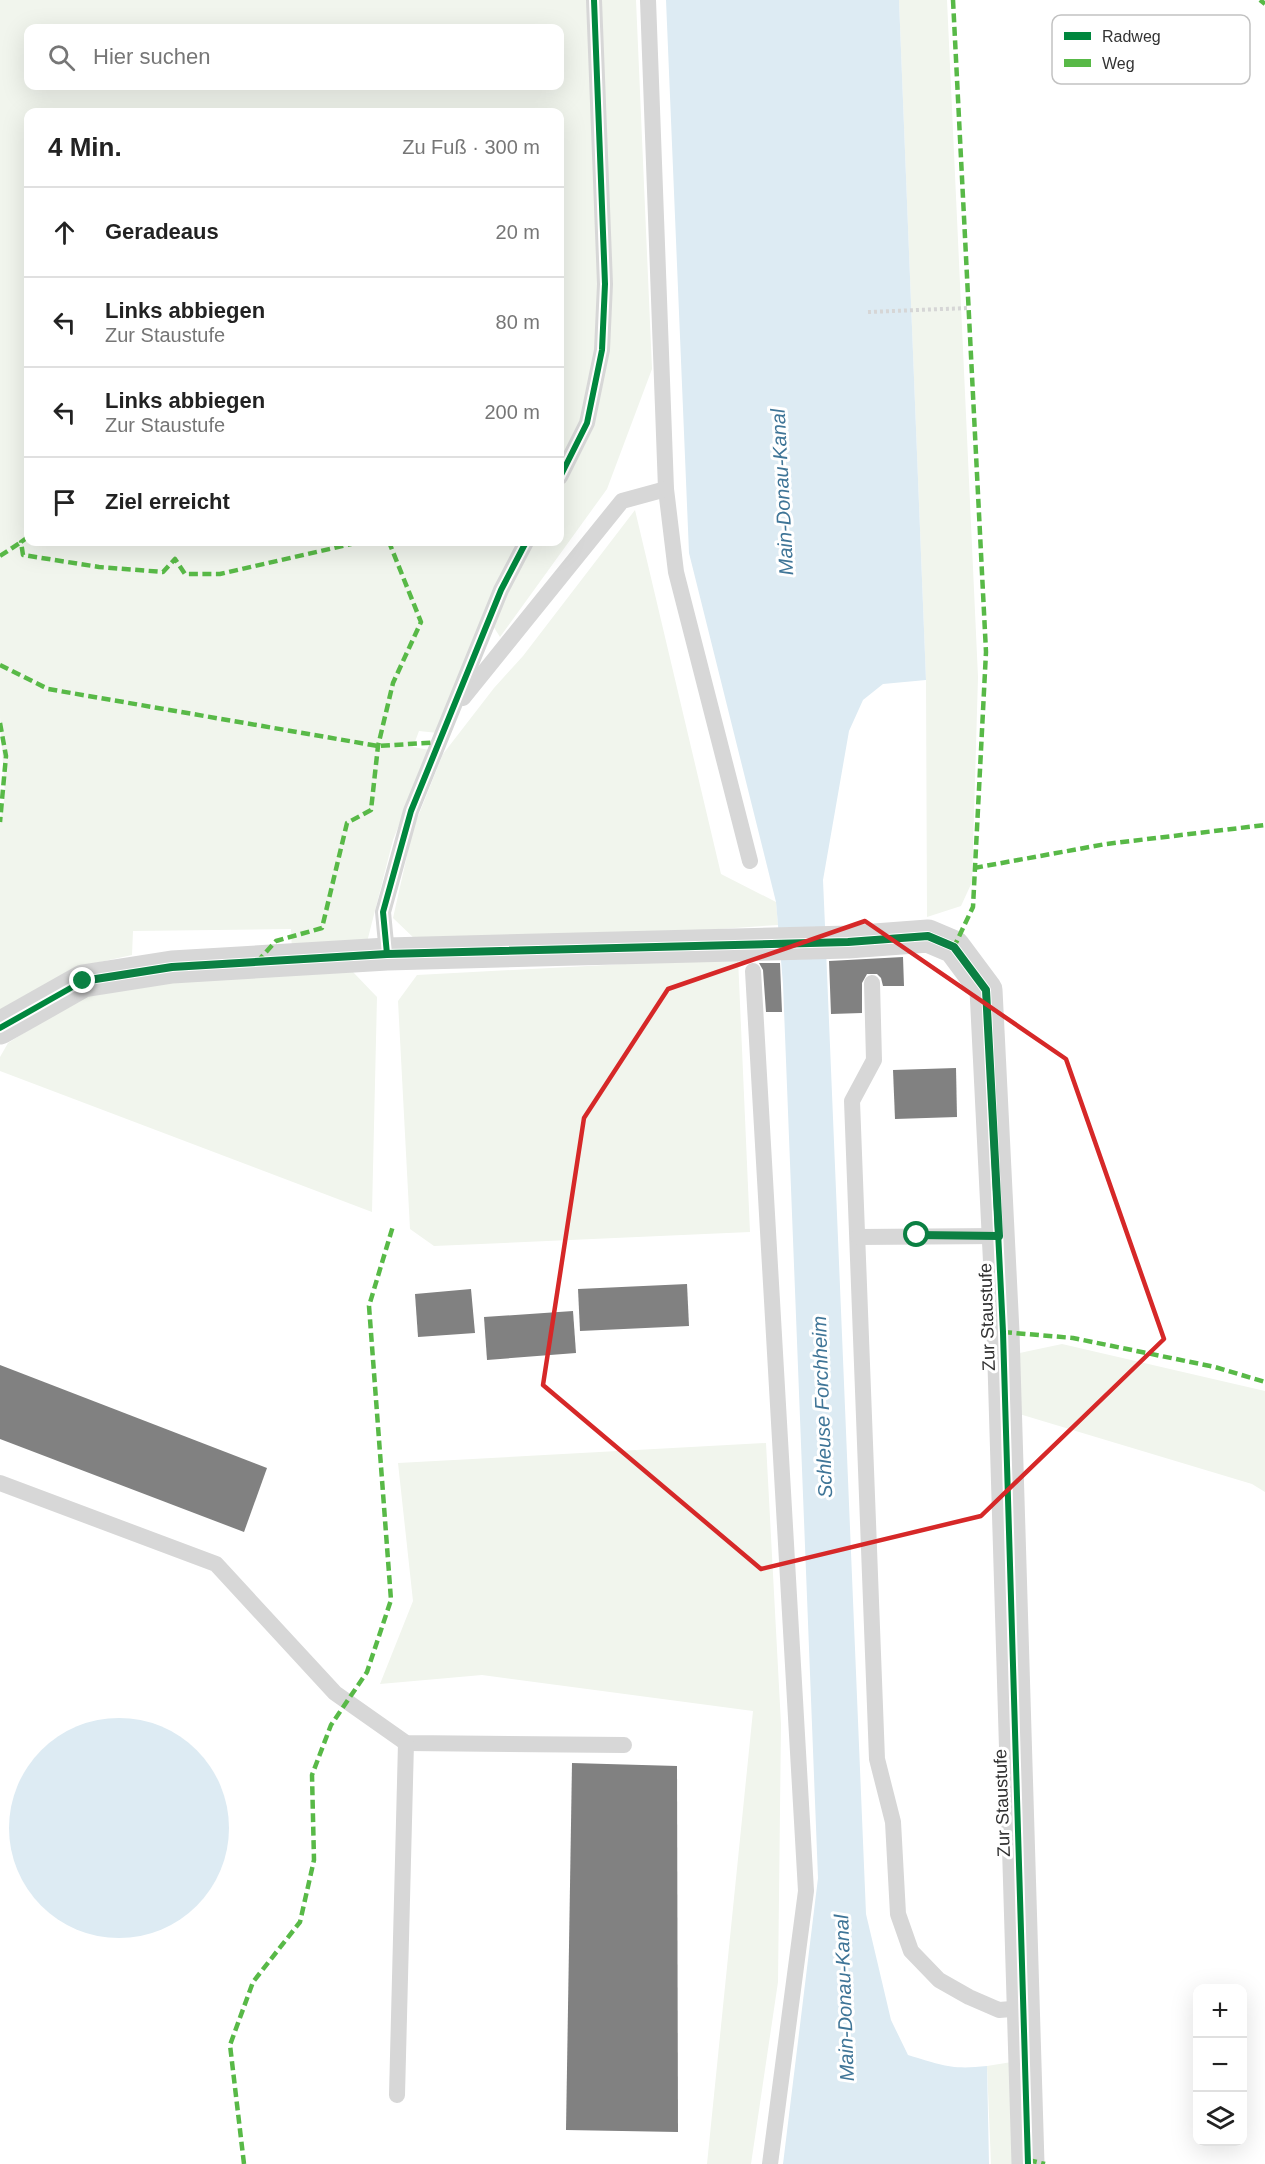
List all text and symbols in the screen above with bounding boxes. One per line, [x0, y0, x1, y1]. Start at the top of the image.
legend [1052, 15, 1250, 84]
search box [24, 24, 564, 90]
text: Radweg [1102, 28, 1161, 45]
icon: search [45, 41, 78, 74]
text: Hier suchen [93, 44, 210, 69]
text: Weg [1102, 55, 1135, 72]
text: 4 Min. [48, 132, 122, 162]
text: Zu Fuß · 300 m [402, 136, 540, 158]
icon: ahead [48, 216, 81, 249]
text: Geradeaus [105, 219, 219, 244]
text: 20 m [496, 221, 540, 243]
text: Links abbiegen [105, 298, 265, 323]
icon: left [48, 306, 81, 339]
text: 80 m [496, 311, 540, 333]
text: Zur Staustufe [105, 324, 225, 346]
text: Links abbiegen [105, 388, 265, 413]
icon: left [48, 396, 81, 429]
text: 200 m [484, 401, 540, 423]
water label: Main-Donau-Kanal [767, 408, 797, 576]
text: Zur Staustufe [105, 414, 225, 436]
icon: arrive [48, 486, 81, 519]
text: Ziel erreicht [105, 489, 230, 514]
route end [69, 967, 95, 993]
route start [903, 1221, 929, 1247]
street label: Zur Staustufe [975, 1263, 999, 1371]
water label: Schleuse Forchheim [808, 1316, 836, 1498]
street label: Zur Staustufe [990, 1749, 1014, 1857]
water label: Main-Donau-Kanal [830, 1914, 858, 2082]
map controls [1193, 1984, 1247, 2146]
button: + [1193, 1984, 1247, 2038]
button: − [1193, 2038, 1247, 2092]
button: layers [1193, 2092, 1247, 2146]

